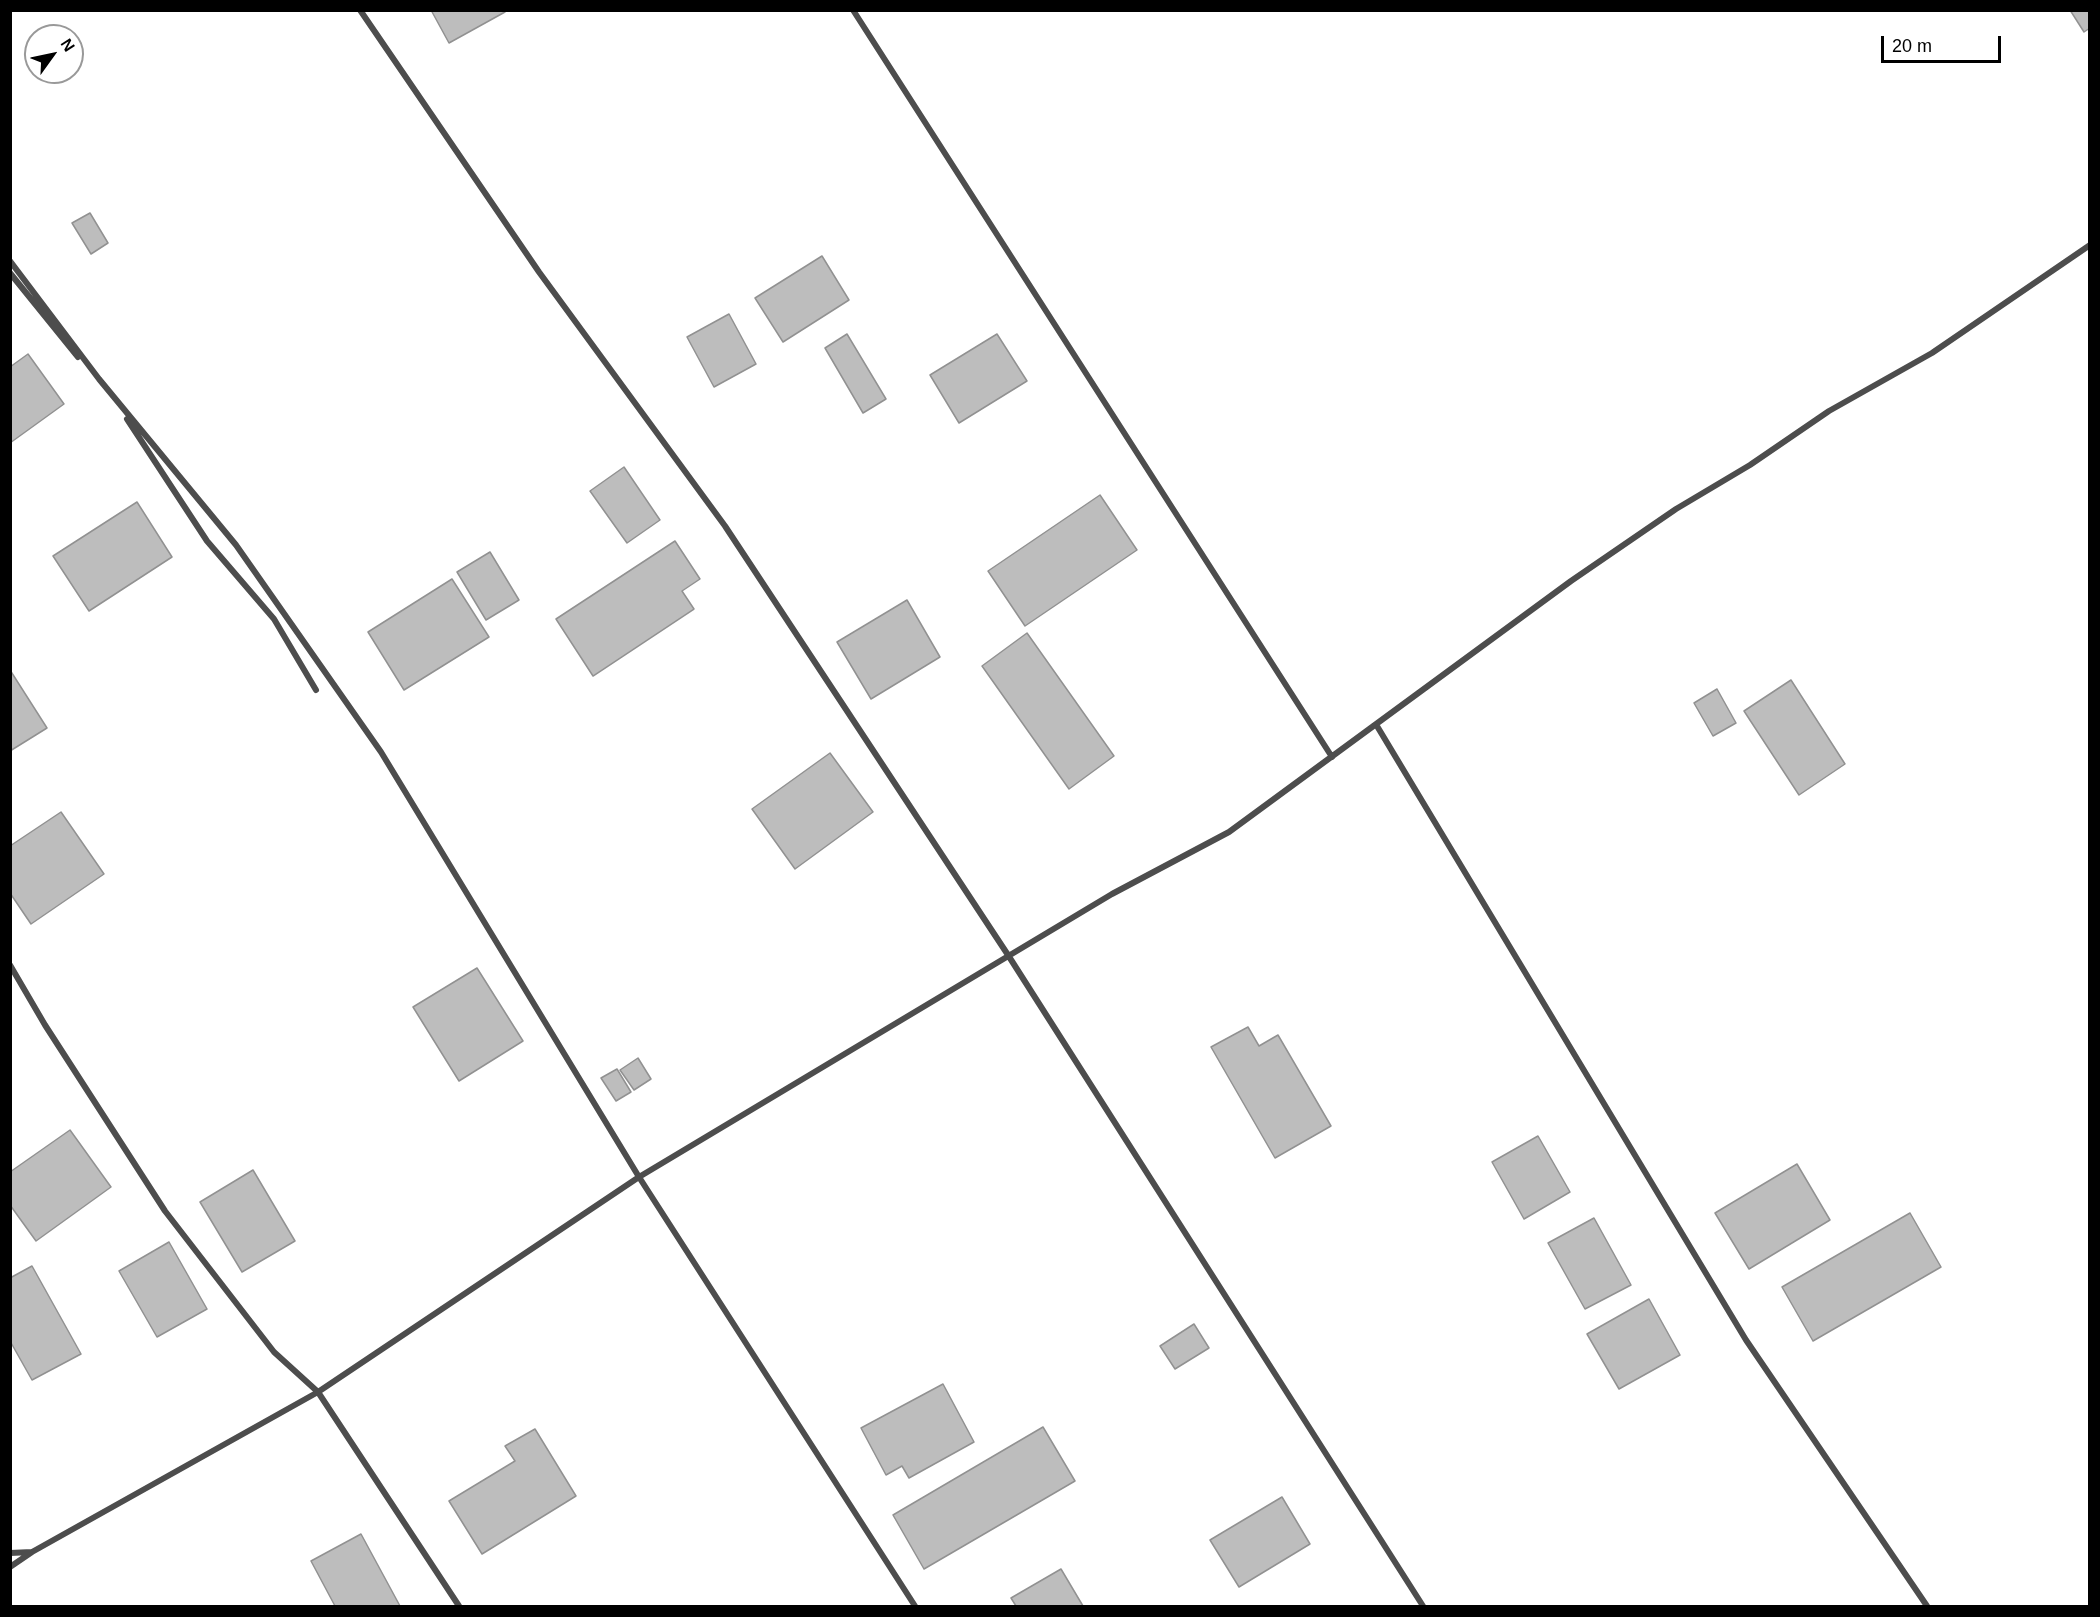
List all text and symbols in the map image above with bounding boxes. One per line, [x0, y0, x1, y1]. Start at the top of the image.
north arrow [24, 24, 84, 84]
scale bar [1884, 24, 2004, 62]
text: N [58, 36, 78, 54]
text: 20 m [1892, 36, 1932, 56]

